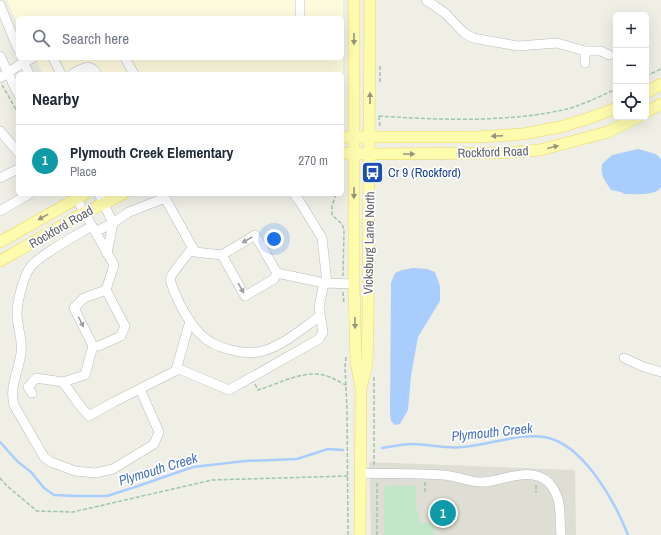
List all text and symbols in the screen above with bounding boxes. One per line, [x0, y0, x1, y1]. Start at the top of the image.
map controls [613, 12, 649, 120]
button: + [613, 12, 649, 48]
search box [16, 16, 344, 60]
icon: search [30, 27, 52, 49]
text: Search here [62, 28, 129, 49]
one-way arrow [351, 33, 357, 46]
button: − [613, 48, 649, 84]
button: locate [613, 84, 649, 120]
text: Nearby [32, 87, 79, 110]
one-way arrow [367, 91, 373, 104]
one-way arrow [491, 132, 503, 139]
text: Plymouth Creek Elementary [70, 142, 233, 163]
street label: Rockford Road [457, 142, 529, 162]
one-way arrow [547, 144, 559, 150]
one-way arrow [403, 151, 416, 157]
text: 1 [42, 152, 48, 169]
text: 270 m [298, 152, 328, 169]
bus stop icon: Cr 9 (Rockford) [360, 159, 386, 185]
text: Place [70, 163, 97, 180]
place label: Cr 9 (Rockford) [388, 164, 461, 181]
one-way arrow [351, 187, 357, 200]
street label: Vicksburg Lane North [360, 191, 378, 295]
street label: Rockford Road [26, 202, 96, 252]
one-way arrow [37, 214, 48, 220]
your location [264, 229, 284, 249]
one-way arrow [241, 236, 253, 243]
one-way arrow [238, 282, 245, 294]
one-way arrow [78, 316, 84, 328]
one-way arrow [351, 317, 358, 329]
water label: Plymouth Creek [450, 419, 535, 445]
water label: Plymouth Creek [116, 448, 201, 490]
pin: 1 [430, 498, 456, 528]

